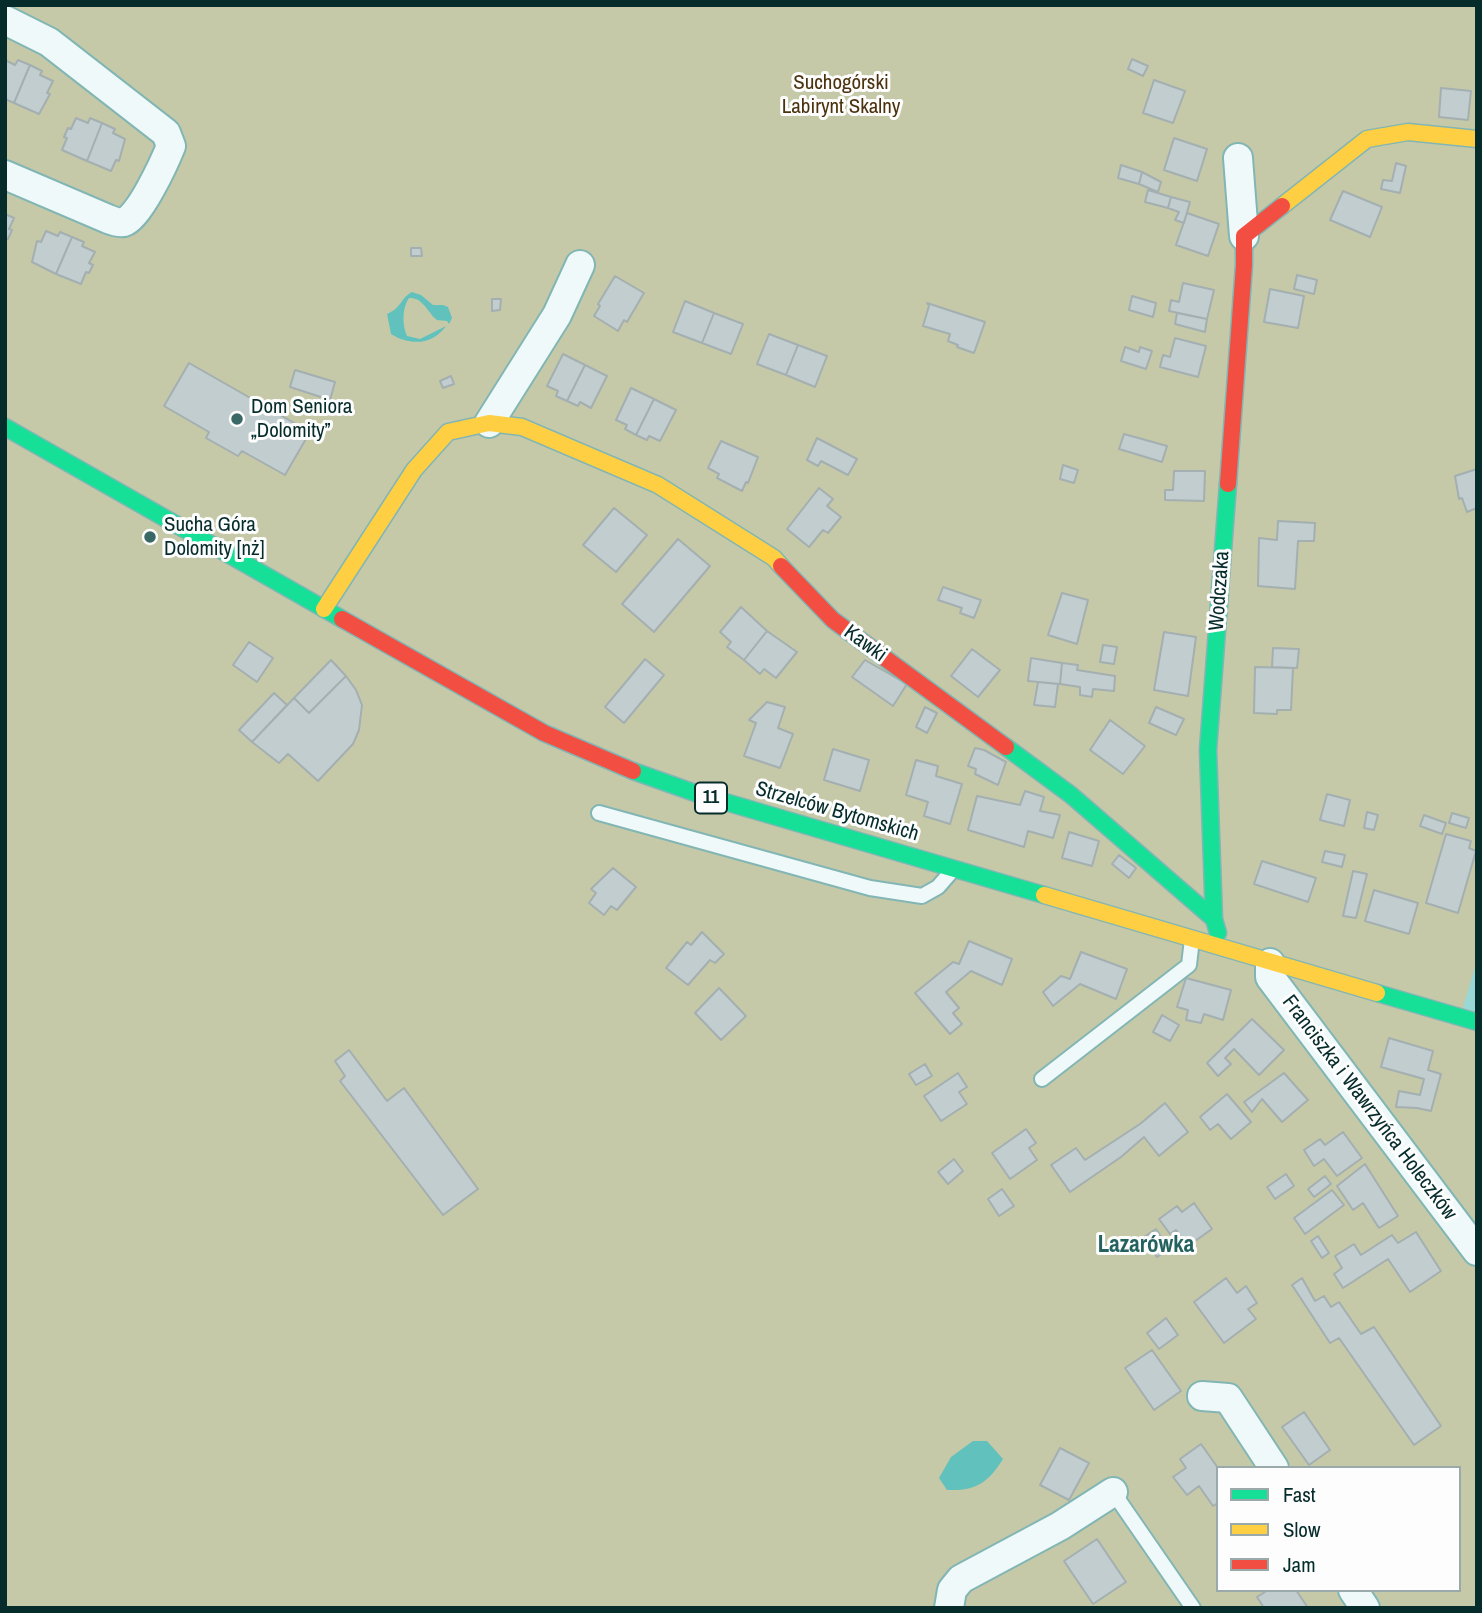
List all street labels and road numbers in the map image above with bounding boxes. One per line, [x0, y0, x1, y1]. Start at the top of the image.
street label: Wodczaka [1205, 550, 1235, 632]
street label: Kawki [839, 620, 891, 668]
street label: Strzelców Bytomskich [753, 777, 921, 847]
road number: 11 [695, 782, 727, 814]
street label: Franciszka i Wawrzyńca Holeczków [1276, 991, 1462, 1225]

